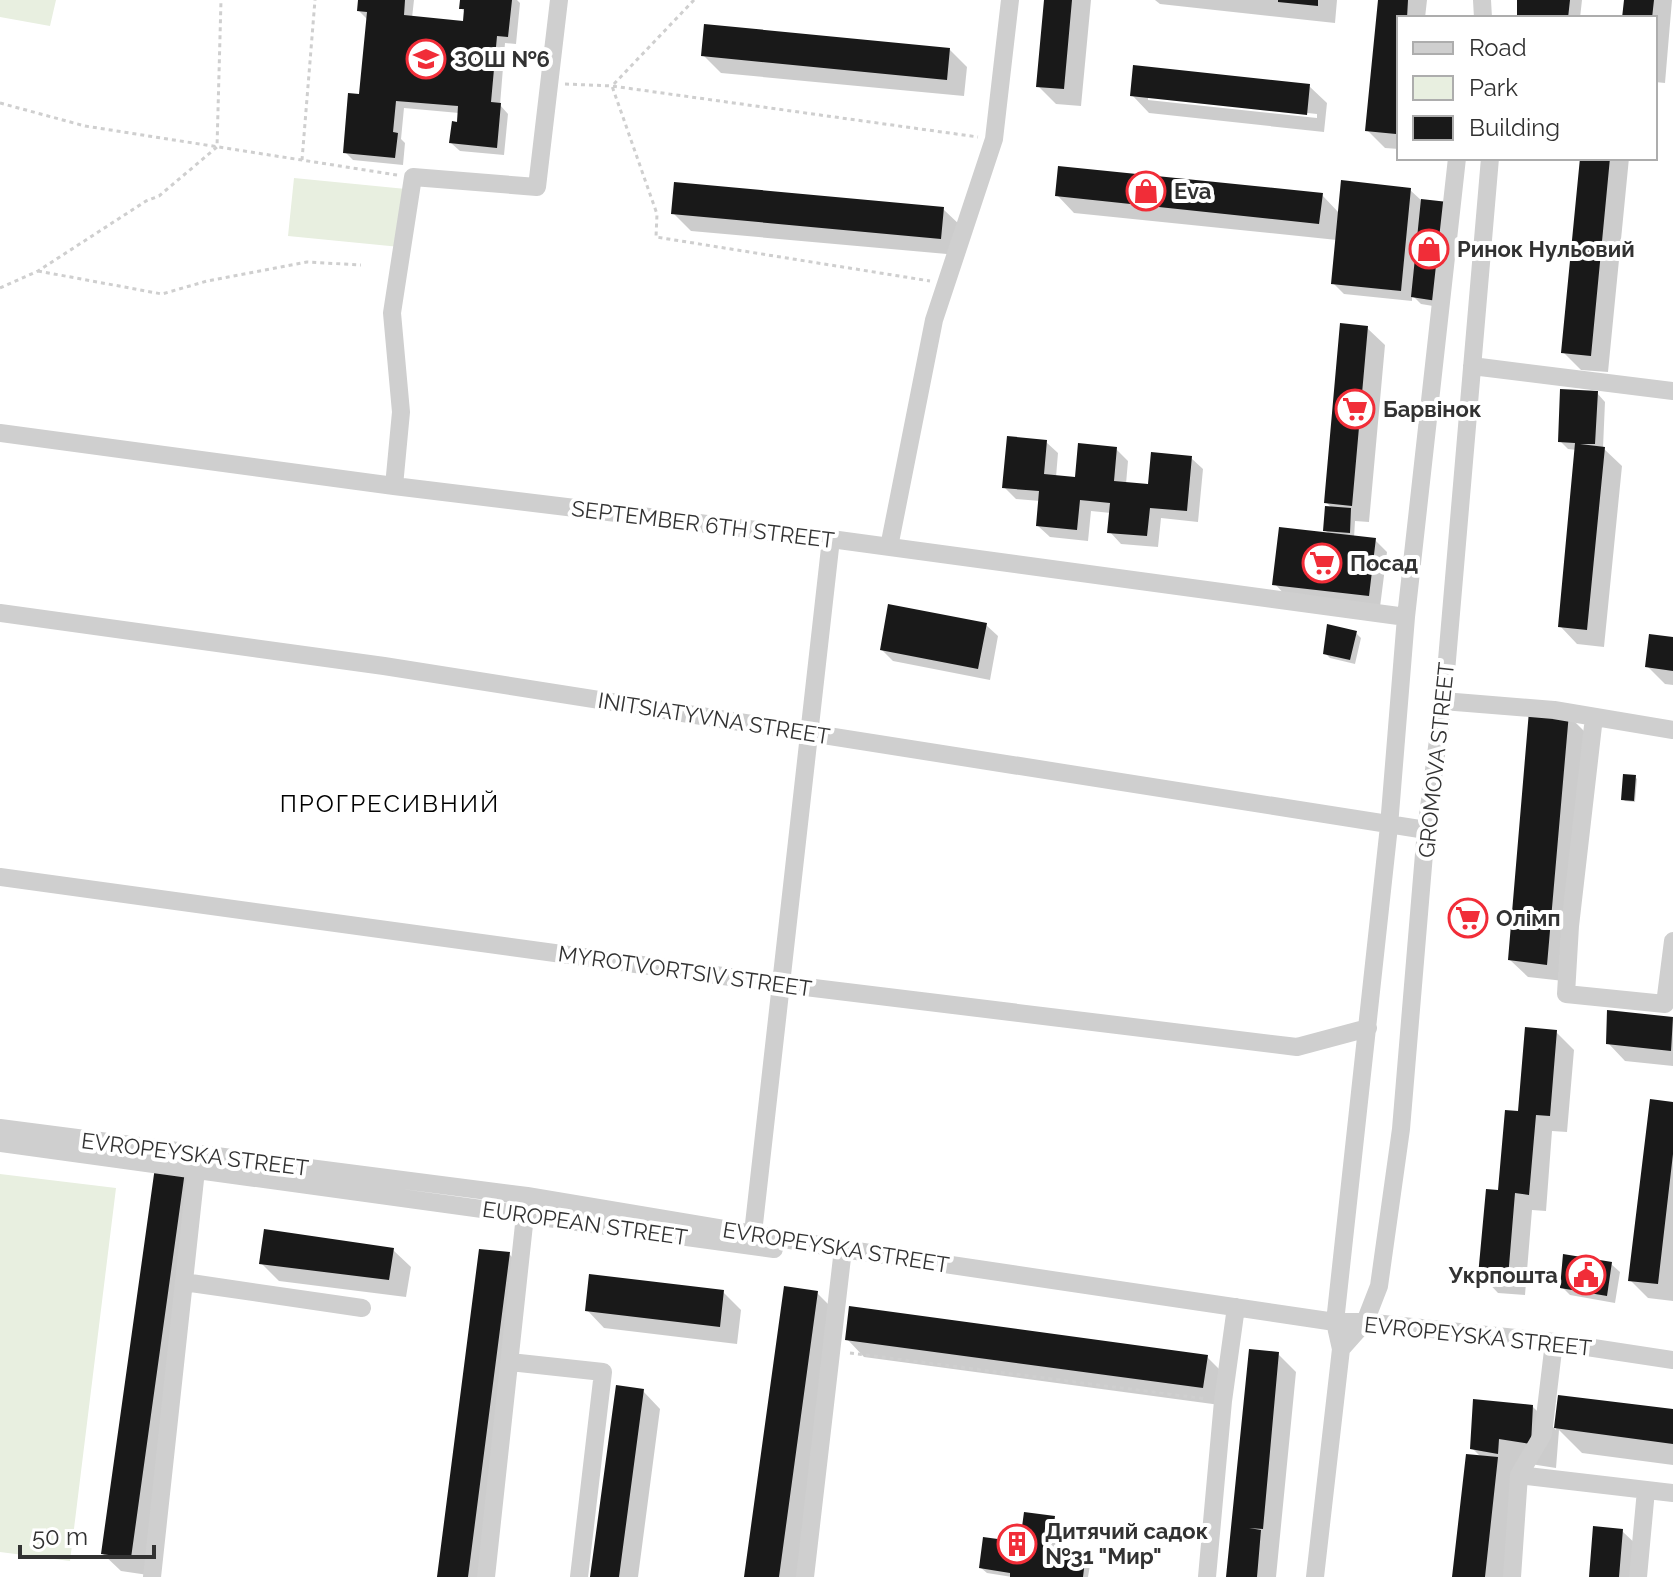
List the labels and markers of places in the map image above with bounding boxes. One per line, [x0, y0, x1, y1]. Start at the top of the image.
school or university icon: ЗОШ №6 [405, 38, 447, 80]
place label: ЗОШ №6 [454, 46, 550, 72]
shop icon: Eva [1125, 170, 1167, 212]
place label: Eva [1174, 178, 1211, 204]
shop icon: Ринок Нульовий [1408, 228, 1450, 270]
place label: Ринок Нульовий [1457, 236, 1635, 262]
supermarket icon: Барвінок [1334, 388, 1376, 430]
place label: Барвінок [1383, 396, 1482, 422]
supermarket icon: Посад [1301, 542, 1343, 584]
place label: Посад [1350, 550, 1418, 576]
supermarket icon: Олімп [1447, 897, 1489, 939]
place label: Олімп [1496, 905, 1560, 931]
public building icon: Укрпошта [1565, 1254, 1607, 1296]
place label: Укрпошта [1448, 1262, 1558, 1288]
place label: Дитячий садок №31 "Мир" [1045, 1518, 1209, 1569]
building icon: Дитячий садок №31 "Мир" [996, 1523, 1038, 1565]

